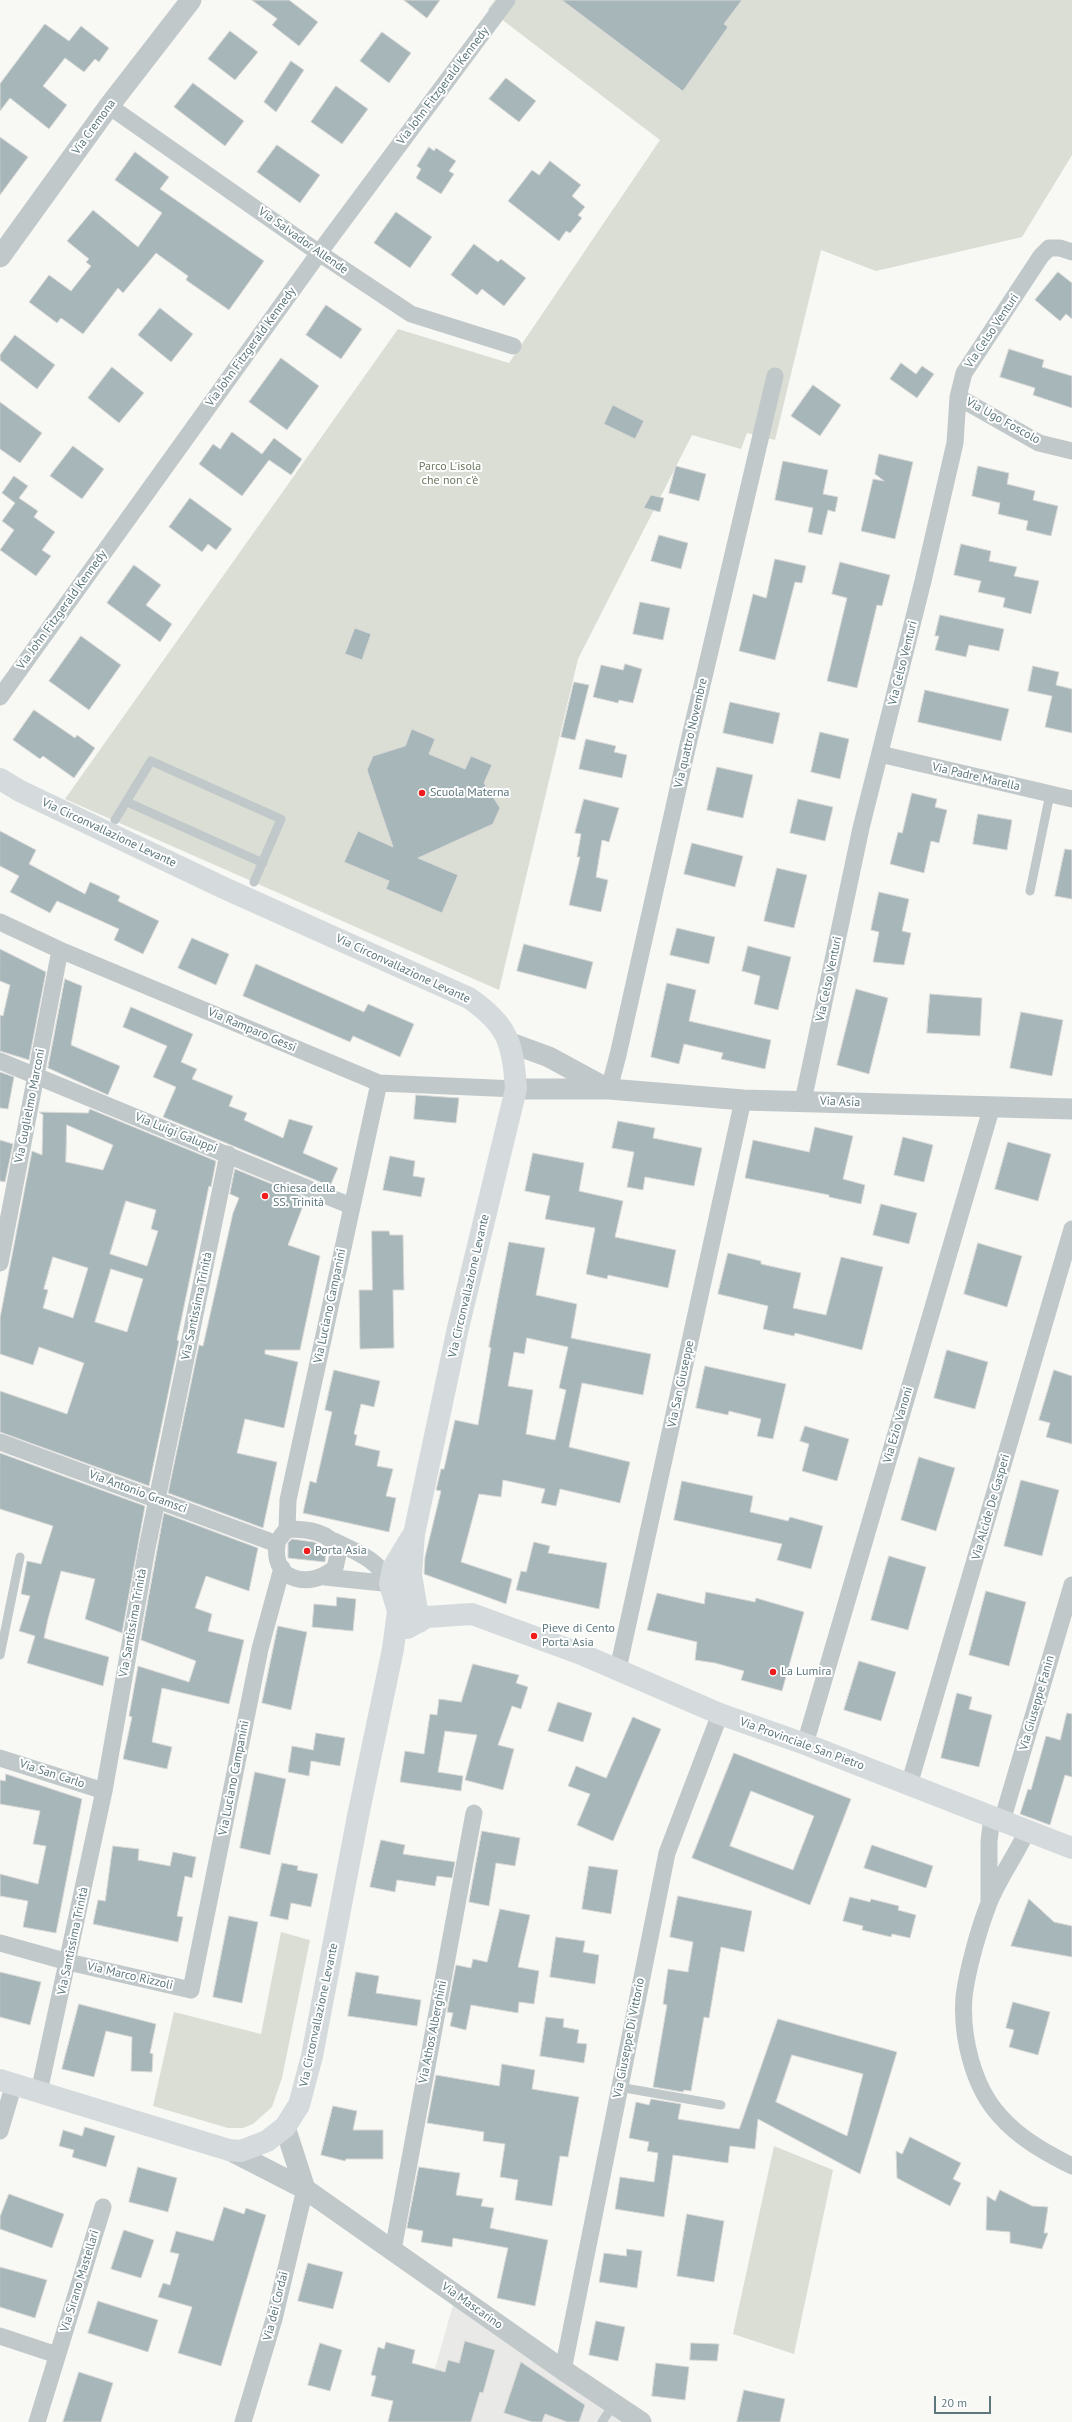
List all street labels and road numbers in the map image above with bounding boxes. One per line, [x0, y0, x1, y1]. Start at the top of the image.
street label: Via John Fitzgerald Kennedy [394, 24, 492, 148]
street label: Via Cremona [69, 97, 119, 157]
street label: Via Salvador Allende [255, 205, 351, 277]
street label: Via John Fitzgerald Kennedy [203, 285, 299, 409]
street label: Via Celso Venturi [962, 291, 1022, 371]
street label: Via Ugo Foscolo [964, 395, 1042, 447]
street label: Via John Fitzgerald Kennedy [14, 548, 110, 672]
street label: Via Celso Venturi [886, 619, 920, 707]
street label: Via quattro Novembre [671, 677, 711, 789]
street label: Via Padre Marella [931, 760, 1021, 794]
street label: Via Circonvallazione Levante [39, 795, 179, 871]
street label: Via Circonvallazione Levante [333, 931, 473, 1007]
street label: Via Celso Venturi [813, 935, 845, 1023]
street label: Via Ramparo Gessi [206, 1005, 298, 1055]
street label: Via Guglielmo Marconi [12, 1048, 48, 1164]
street label: Via Asia [820, 1094, 860, 1110]
street label: Via Luigi Galuppi [133, 1110, 219, 1156]
street label: Via Circonvallazione Levante [445, 1213, 493, 1359]
street label: Via Luciano Campanini [311, 1247, 349, 1365]
street label: Via Santissima Trinità [179, 1251, 215, 1361]
street label: Via San Giuseppe [665, 1339, 697, 1429]
street label: Via Ezio Vanoni [880, 1385, 916, 1465]
street label: Via Alcide De Gasperi [969, 1452, 1013, 1562]
street label: Via Antonio Gramsci [87, 1468, 189, 1516]
street label: Via Santissima Trinità [116, 1568, 150, 1678]
street label: Via Giuseppe Fanin [1017, 1654, 1057, 1752]
street label: Via Provinciale San Pietro [738, 1715, 866, 1773]
street label: Via Luciano Campanini [216, 1719, 252, 1837]
street label: Via San Carlo [17, 1757, 87, 1791]
street label: Via Santissima Trinità [55, 1886, 91, 1996]
street label: Via Circonvallazione Levante [297, 1942, 341, 2088]
street label: Via Marco Rizzoli [86, 1959, 174, 1993]
street label: Via Giuseppe Di Vittorio [610, 1977, 648, 2099]
street label: Via Athos Alberghini [416, 1979, 450, 2085]
street label: Via Sirano Mastellari [58, 2228, 102, 2334]
street label: Via dei Cordai [260, 2270, 292, 2342]
street label: Via Mascarino [439, 2280, 505, 2332]

